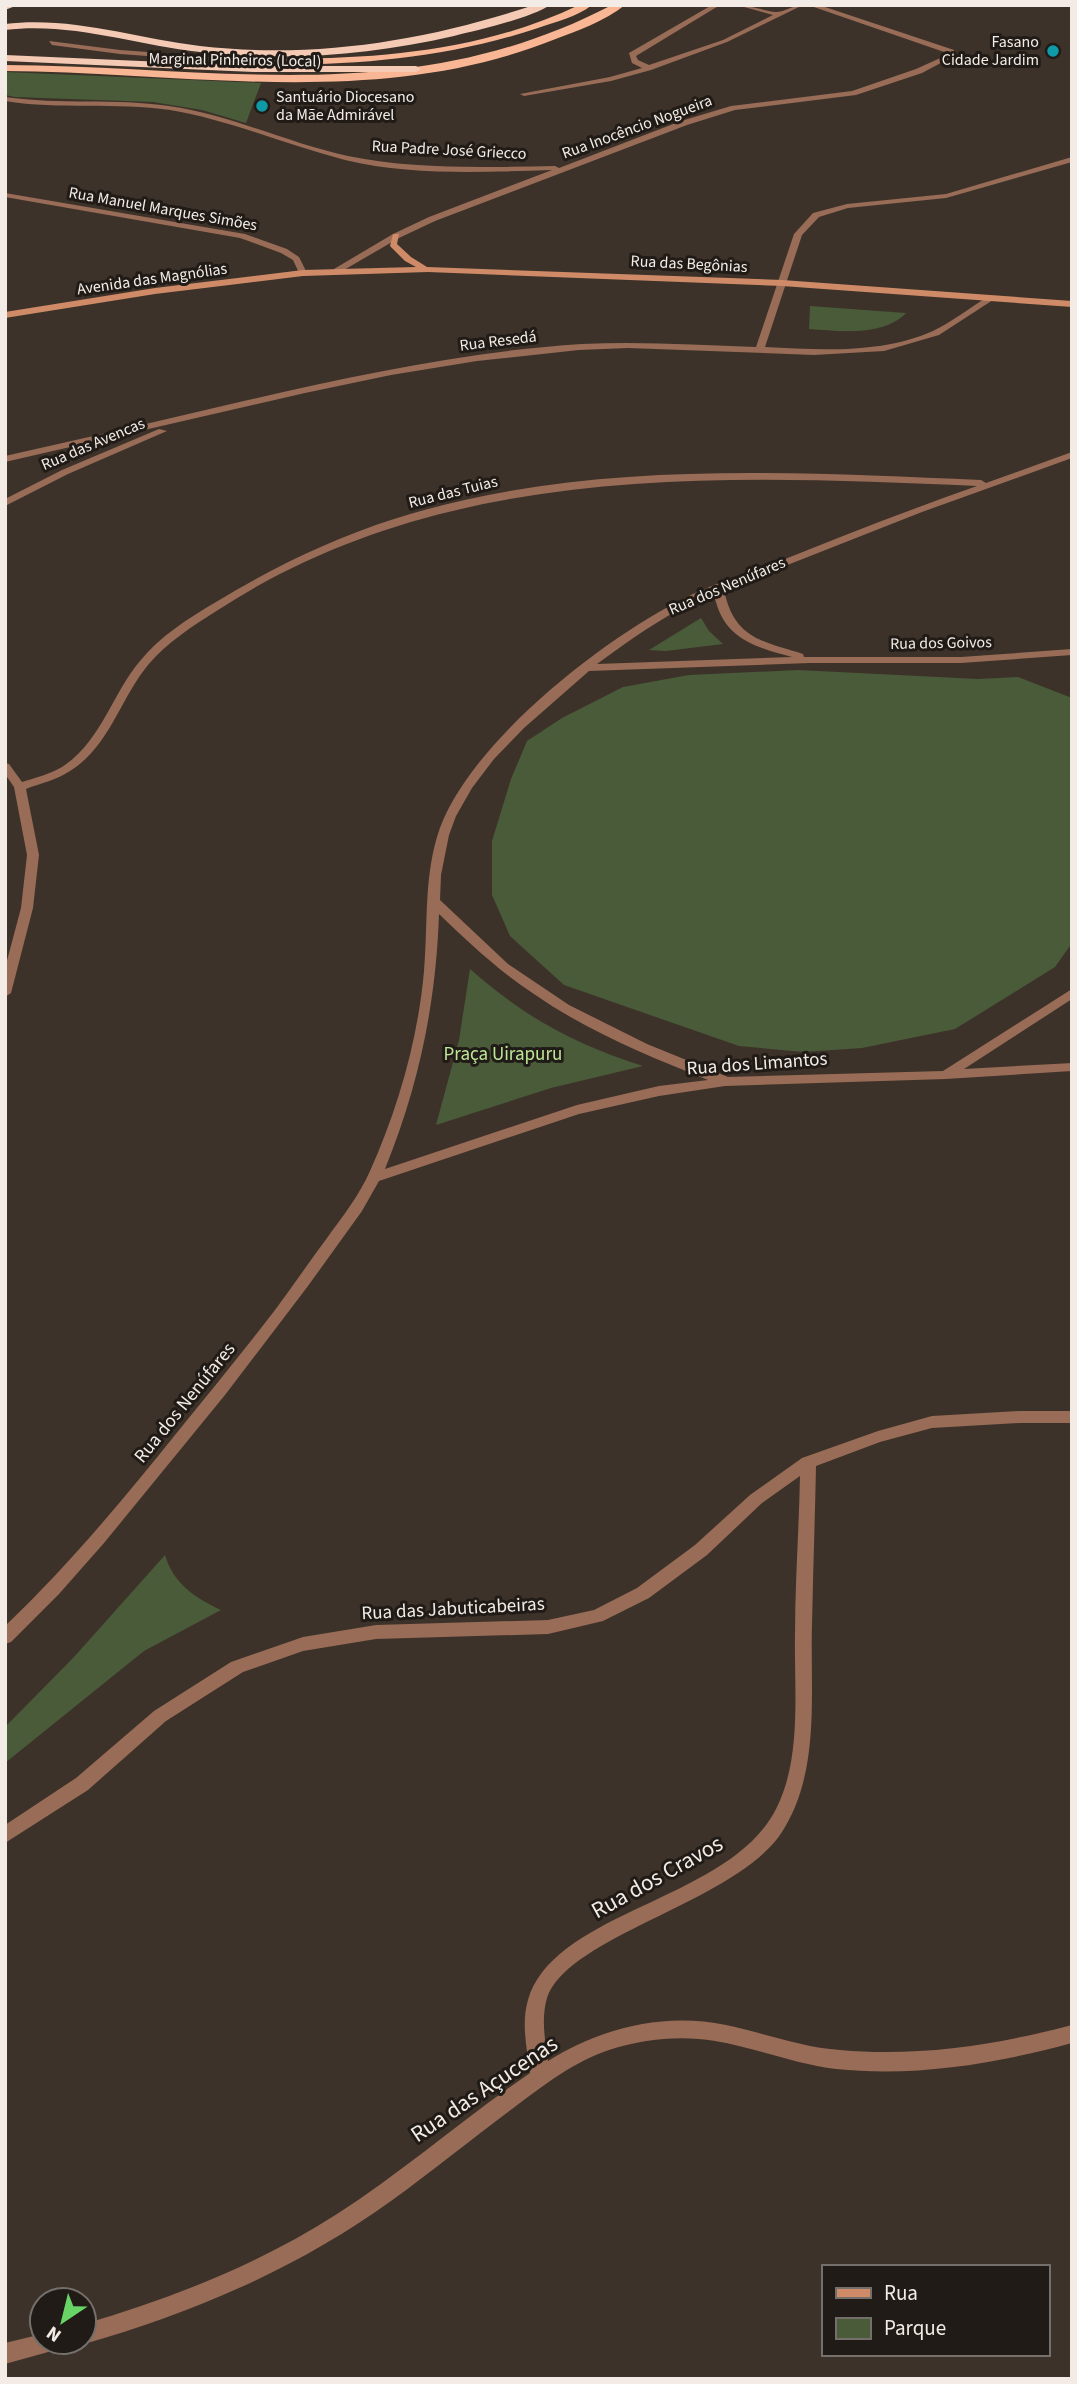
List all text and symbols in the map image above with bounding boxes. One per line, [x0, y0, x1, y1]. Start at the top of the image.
place label: Fasano Cidade Jardim [942, 31, 1039, 71]
marker: Fasano Cidade Jardim [1045, 43, 1061, 59]
street label: Marginal Pinheiros (Local) [148, 47, 322, 73]
place label: Santuário Diocesano da Mãe Admirável [276, 86, 414, 126]
street label: Rua Inocêncio Nogueira [559, 90, 715, 164]
marker: Santuário Diocesano da Mãe Admirável [254, 98, 270, 114]
street label: Rua Padre José Griecco [371, 135, 527, 165]
street label: Rua Manuel Marques Simões [67, 182, 259, 236]
street label: Rua das Begônias [630, 250, 748, 278]
street label: Avenida das Magnólias [75, 258, 229, 300]
street label: Rua Resedá [458, 325, 538, 357]
street label: Rua das Avencas [38, 412, 148, 476]
street label: Rua das Tuias [406, 470, 500, 514]
street label: Rua dos Nenúfares [665, 551, 789, 620]
street label: Rua dos Goivos [890, 631, 992, 655]
park label: Praça Uirapuru [444, 1041, 562, 1068]
street label: Rua dos Limantos [686, 1046, 828, 1082]
street label: Rua dos Nenúfares [128, 1337, 242, 1469]
street label: Rua das Jabuticabeiras [361, 1591, 545, 1627]
street label: Rua dos Cravos [585, 1827, 729, 1927]
street label: Rua das Açucenas [404, 2027, 564, 2151]
legend [822, 2265, 1049, 2356]
text: Rua [884, 2278, 918, 2308]
north arrow [28, 2286, 98, 2356]
text: Parque [884, 2313, 946, 2343]
text: N [41, 2319, 67, 2348]

